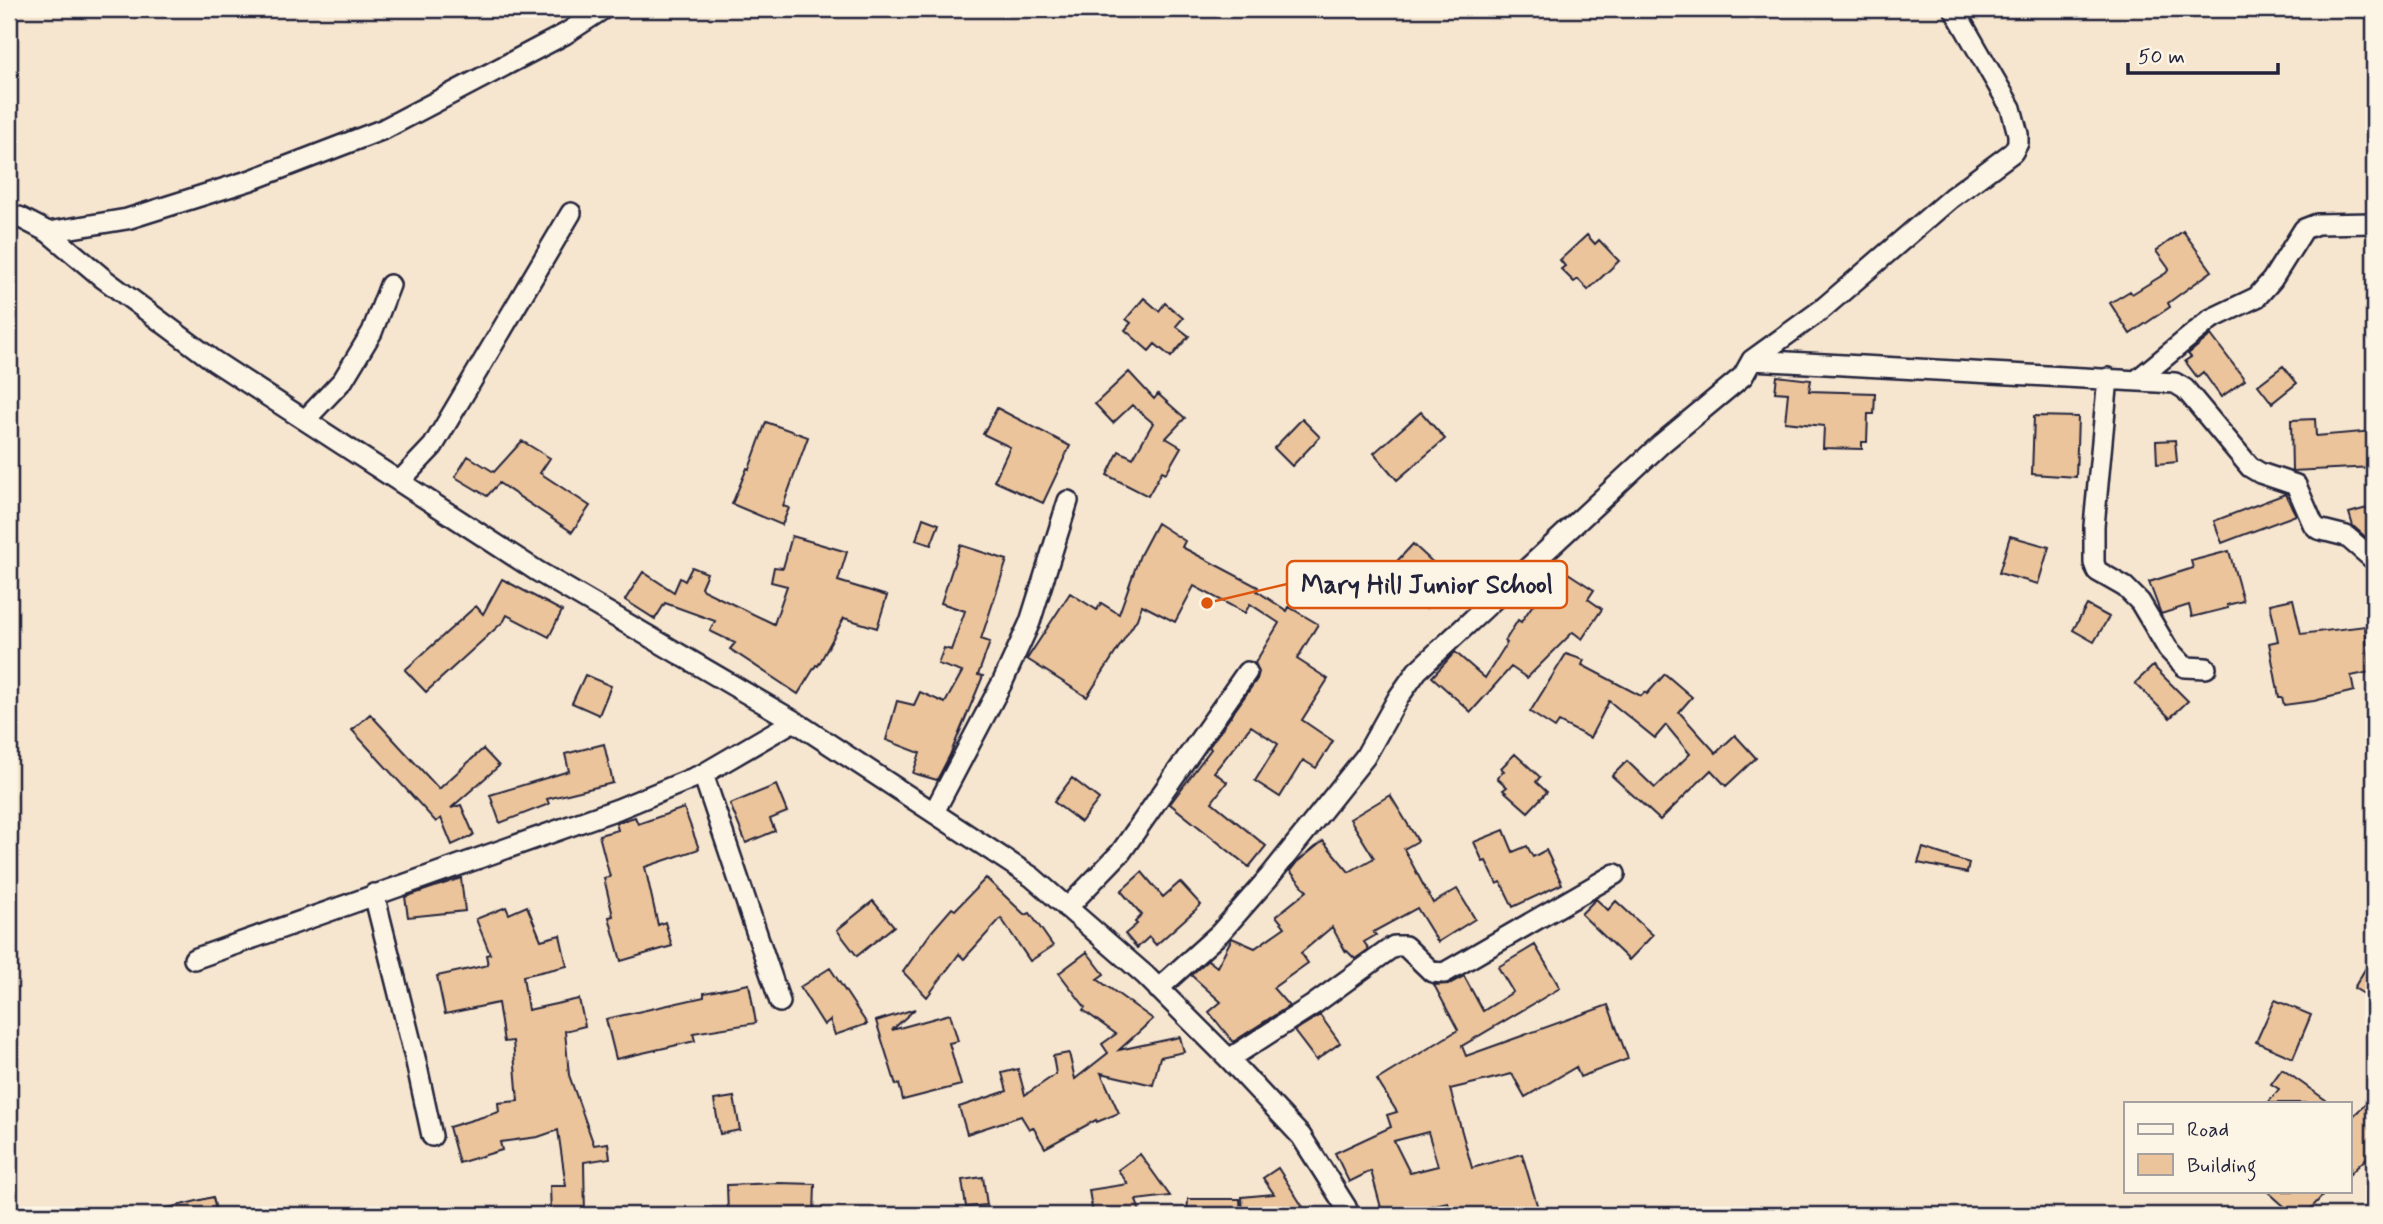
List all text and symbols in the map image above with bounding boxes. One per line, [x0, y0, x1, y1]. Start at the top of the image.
scale bar [2128, 32, 2278, 76]
text: 50 m [2138, 43, 2185, 71]
callout: Mary Hill Junior School [1287, 561, 1567, 608]
text: Mary Hill Junior School [1301, 569, 1553, 603]
legend [2124, 1102, 2352, 1192]
text: Road [2187, 1116, 2229, 1144]
text: Building [2187, 1152, 2257, 1182]

